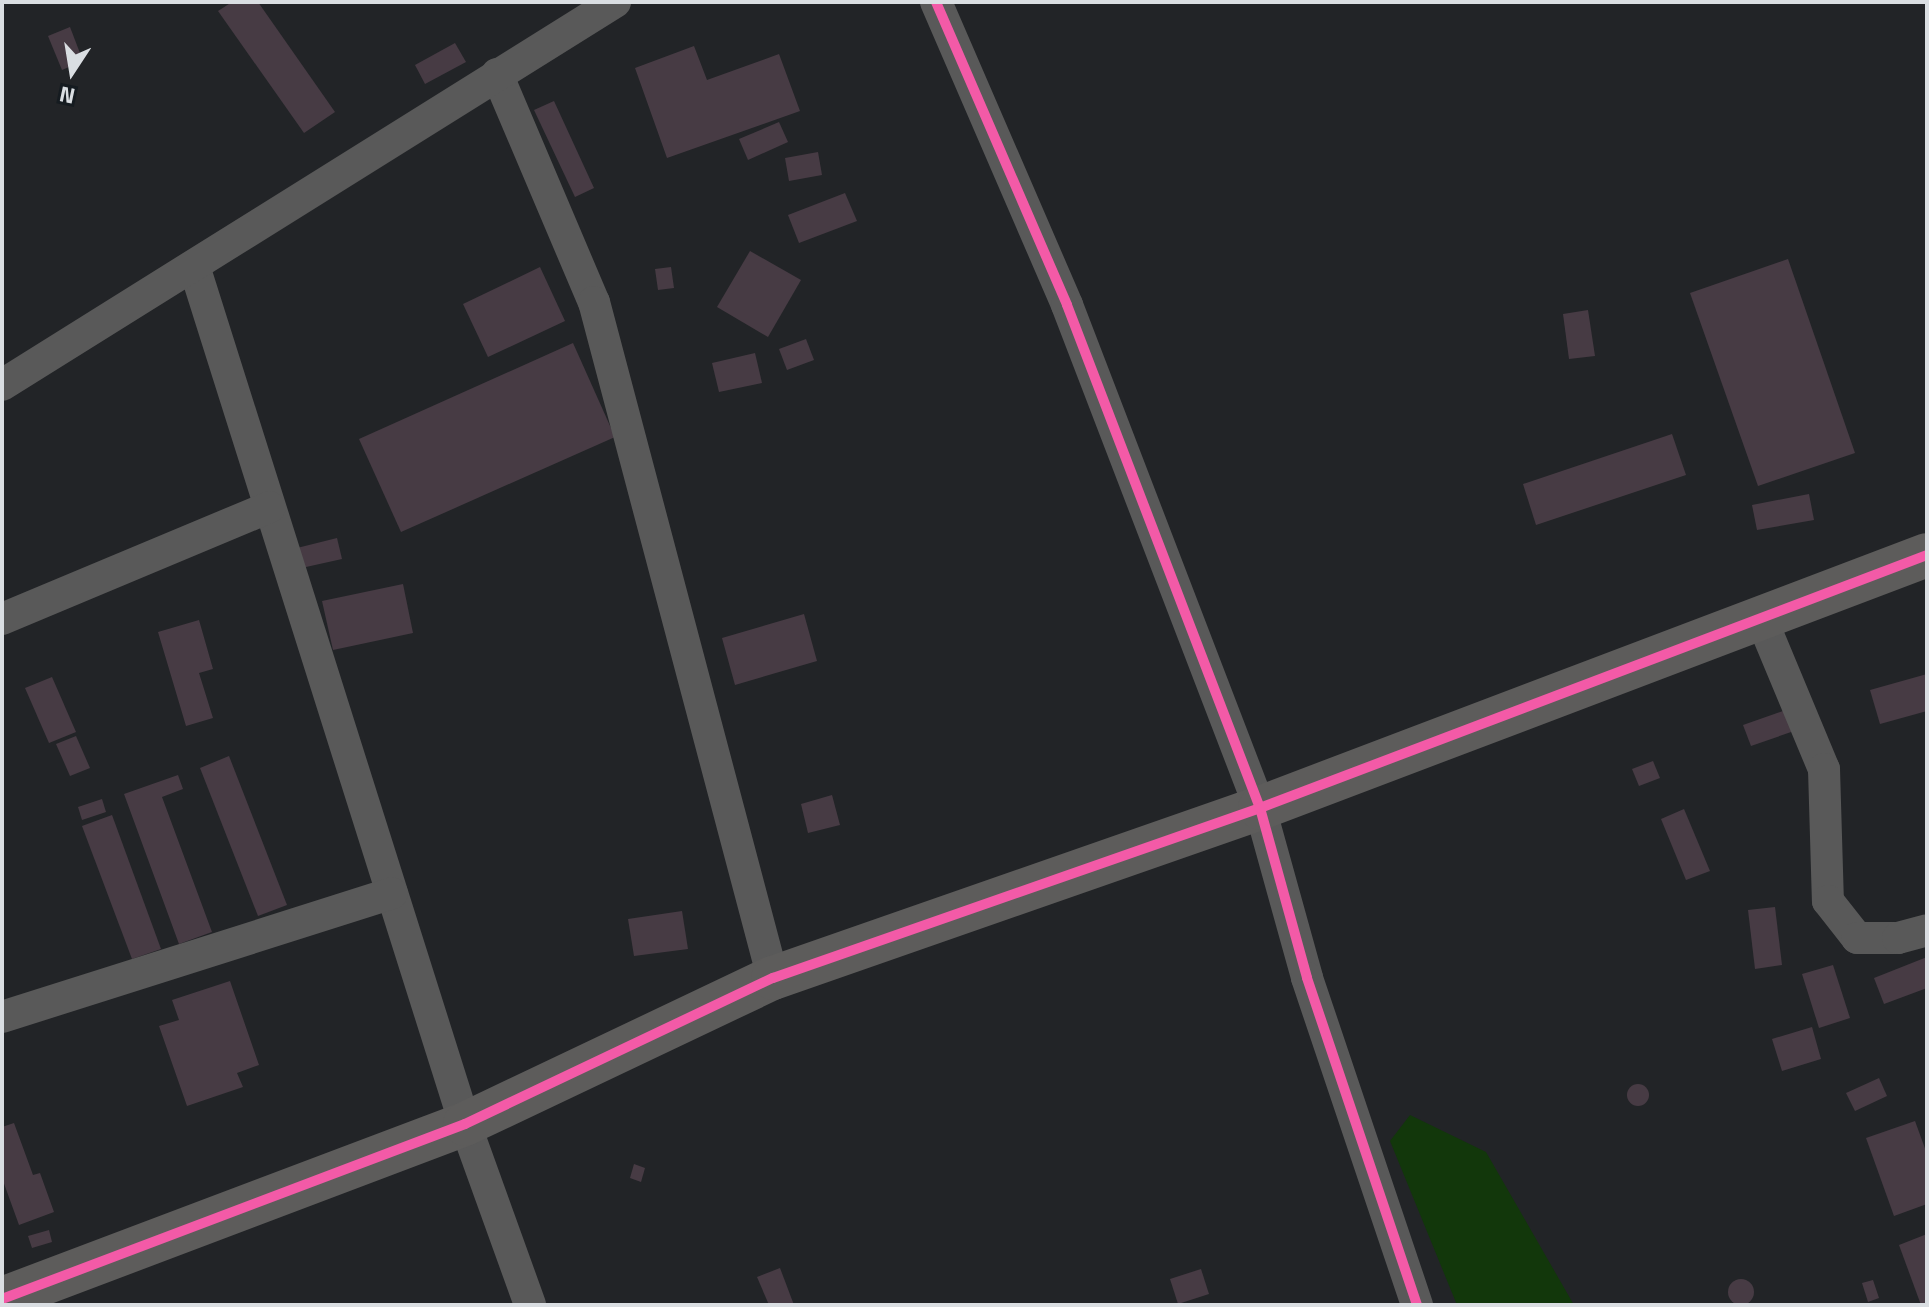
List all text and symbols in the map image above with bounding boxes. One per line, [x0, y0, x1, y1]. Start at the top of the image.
north arrow [32, 32, 112, 112]
text: N [56, 77, 78, 114]

